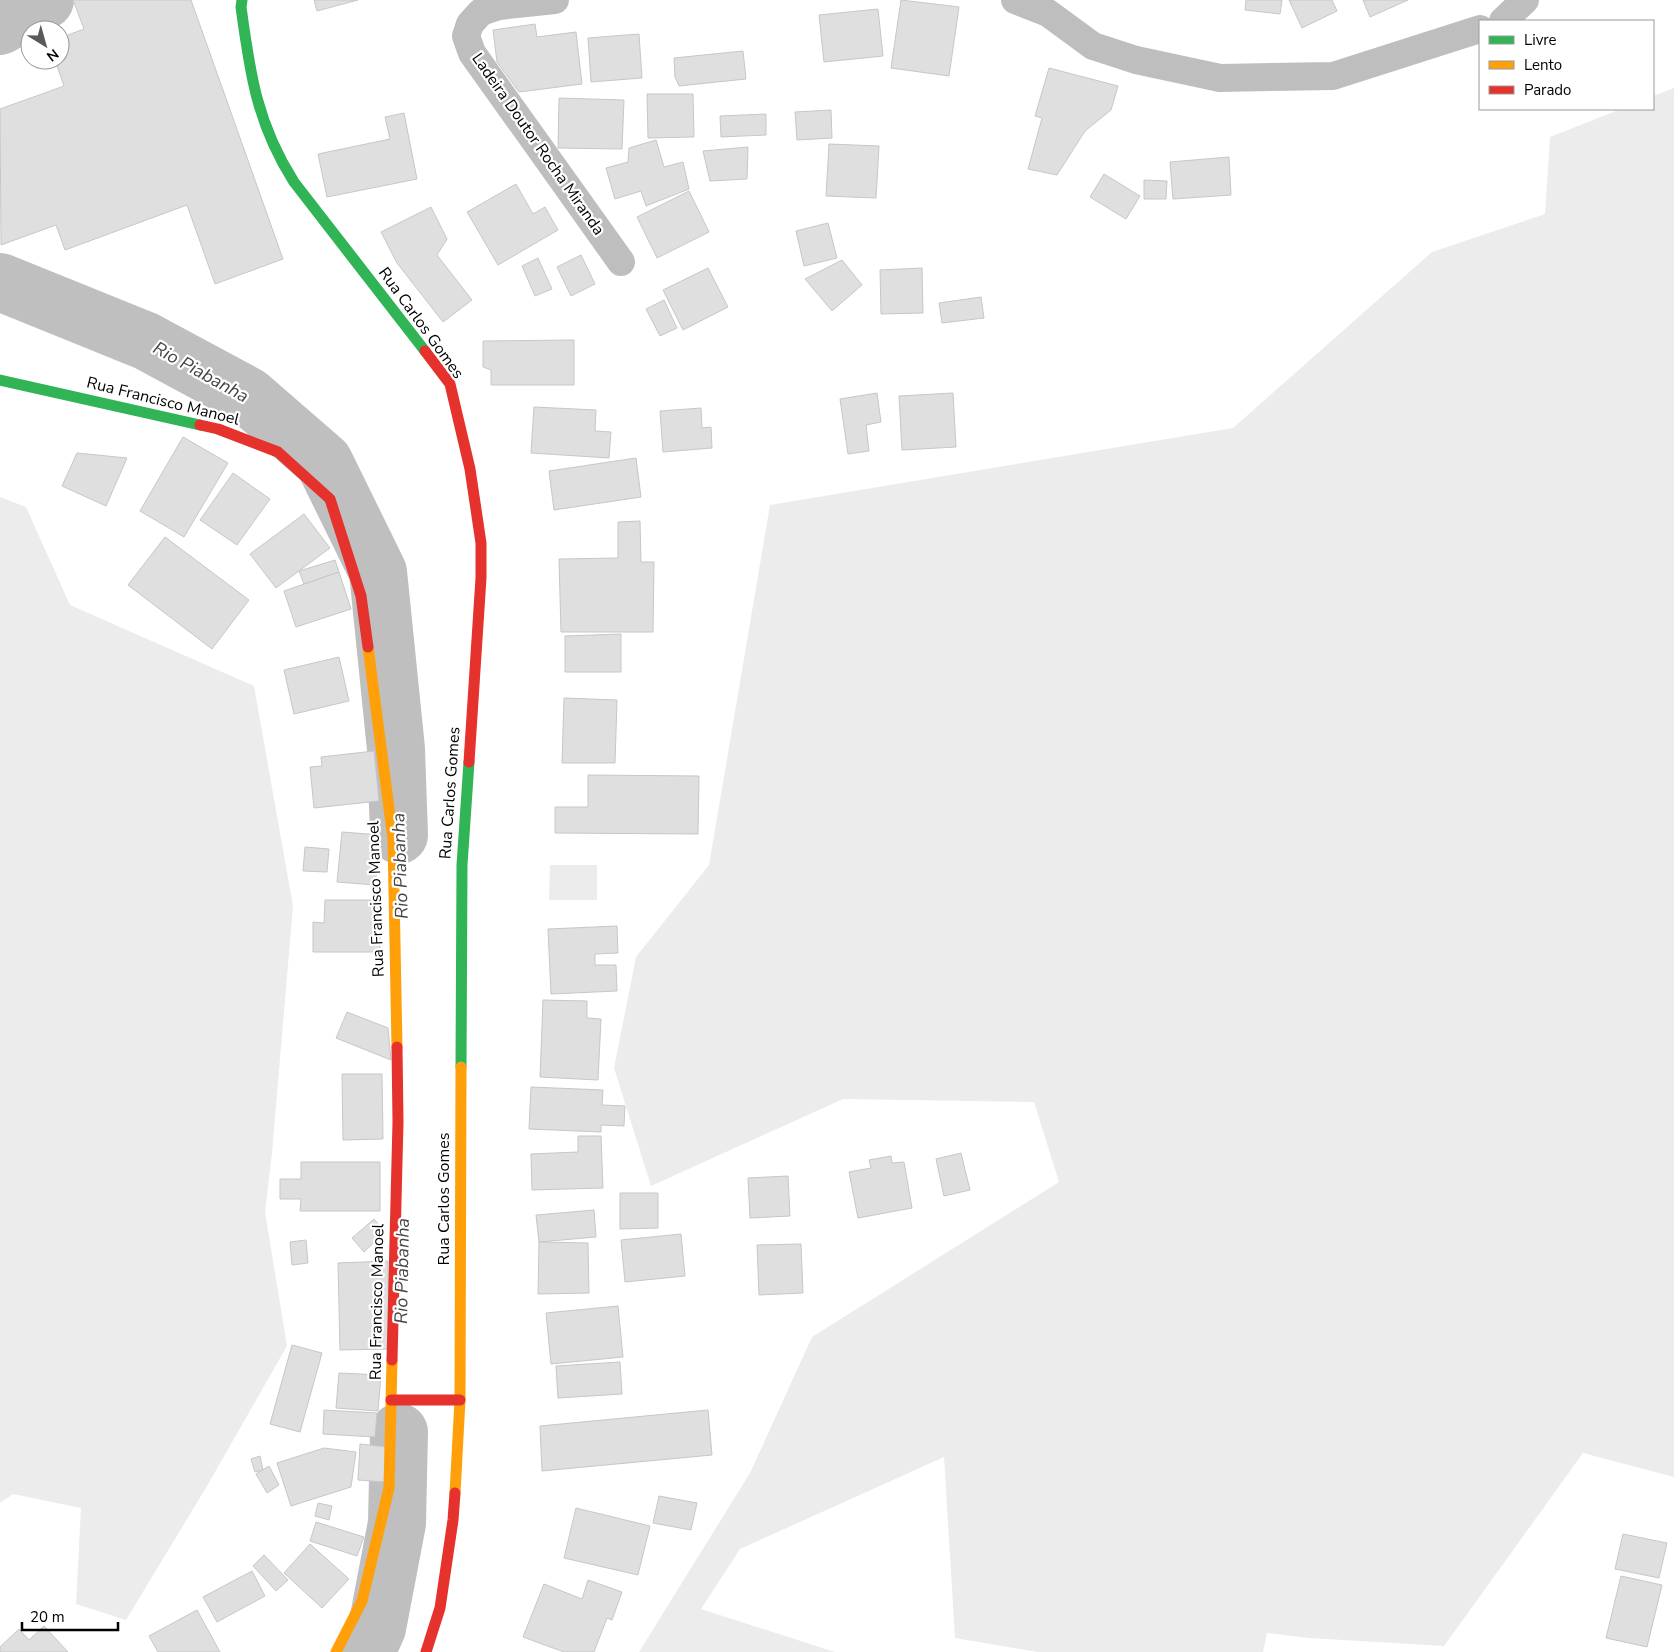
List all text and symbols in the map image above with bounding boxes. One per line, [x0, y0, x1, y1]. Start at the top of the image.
north arrow [20, 20, 70, 70]
legend [1479, 20, 1654, 110]
text: Livre [1524, 30, 1557, 50]
text: N [43, 44, 62, 66]
street label: Ladeira Doutor Rocha Miranda [467, 48, 609, 240]
text: Lento [1524, 55, 1562, 75]
text: Parado [1524, 80, 1571, 100]
street label: Rua Carlos Gomes [373, 263, 469, 383]
water label: Rio Piabanha [149, 336, 253, 408]
street label: Rua Francisco Manoel [84, 371, 242, 431]
street label: Rua Carlos Gomes [434, 726, 466, 860]
water label: Rio Piabanha [386, 813, 414, 919]
street label: Rua Francisco Manoel [362, 820, 390, 978]
street label: Rua Carlos Gomes [433, 1133, 455, 1265]
water label: Rio Piabanha [389, 1218, 415, 1324]
street label: Rua Francisco Manoel [365, 1223, 389, 1380]
scale bar [22, 1600, 119, 1632]
text: 20 m [30, 1607, 65, 1627]

